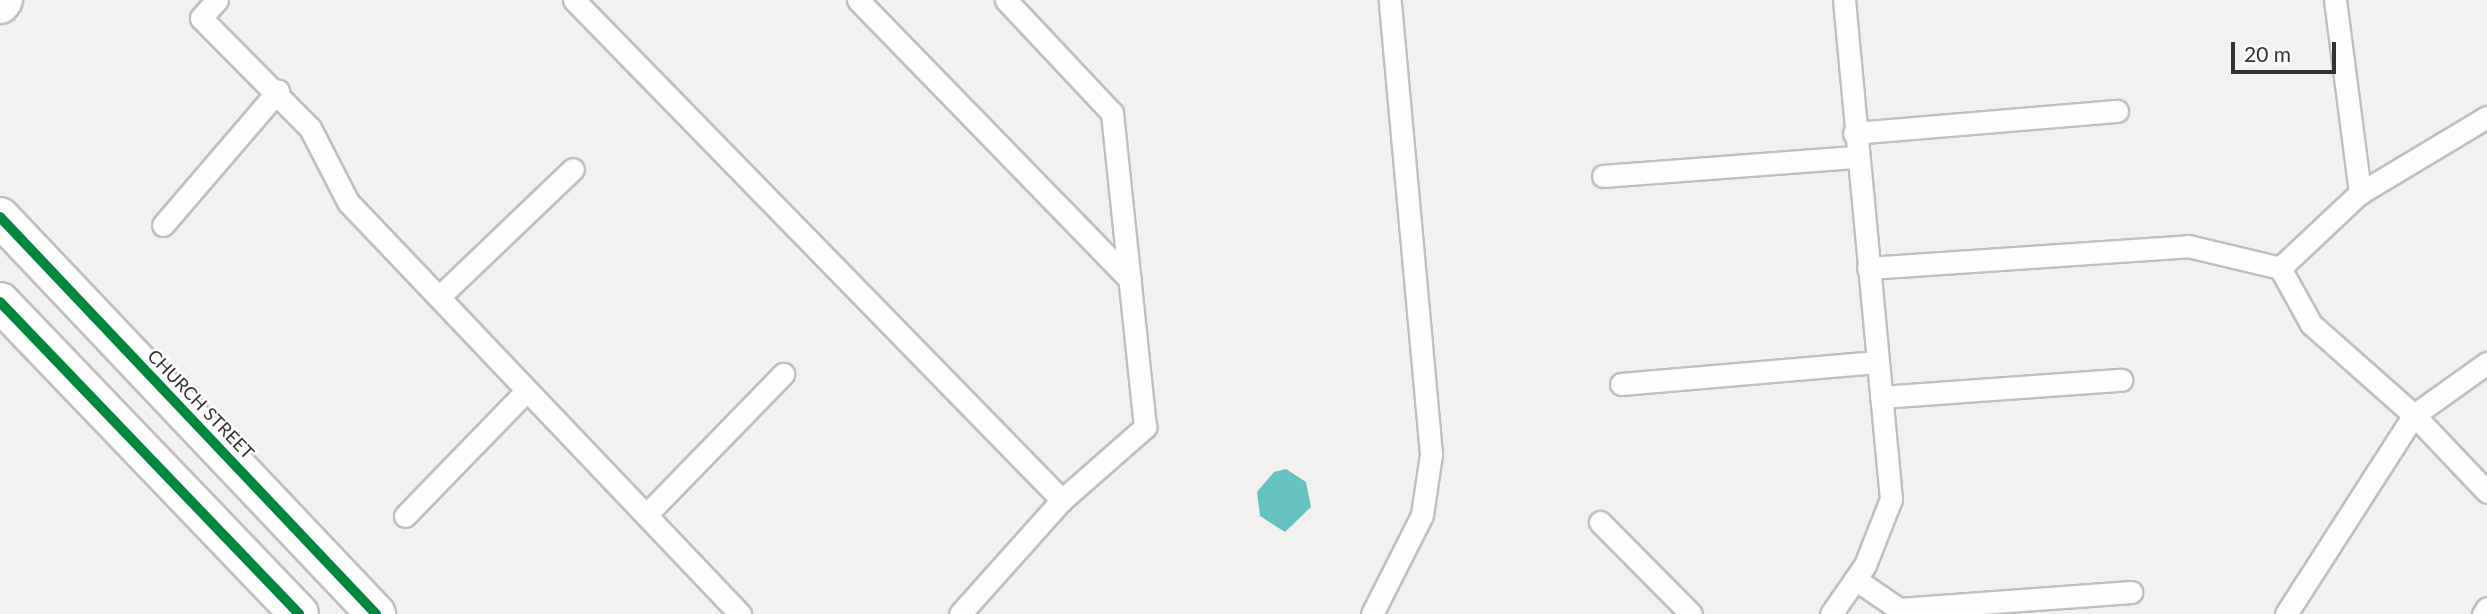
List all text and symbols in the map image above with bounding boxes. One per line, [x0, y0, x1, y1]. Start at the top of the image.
scale bar [2235, 28, 2340, 72]
text: 20 m [2244, 41, 2291, 66]
street label: CHURCH STREET [143, 345, 259, 463]

